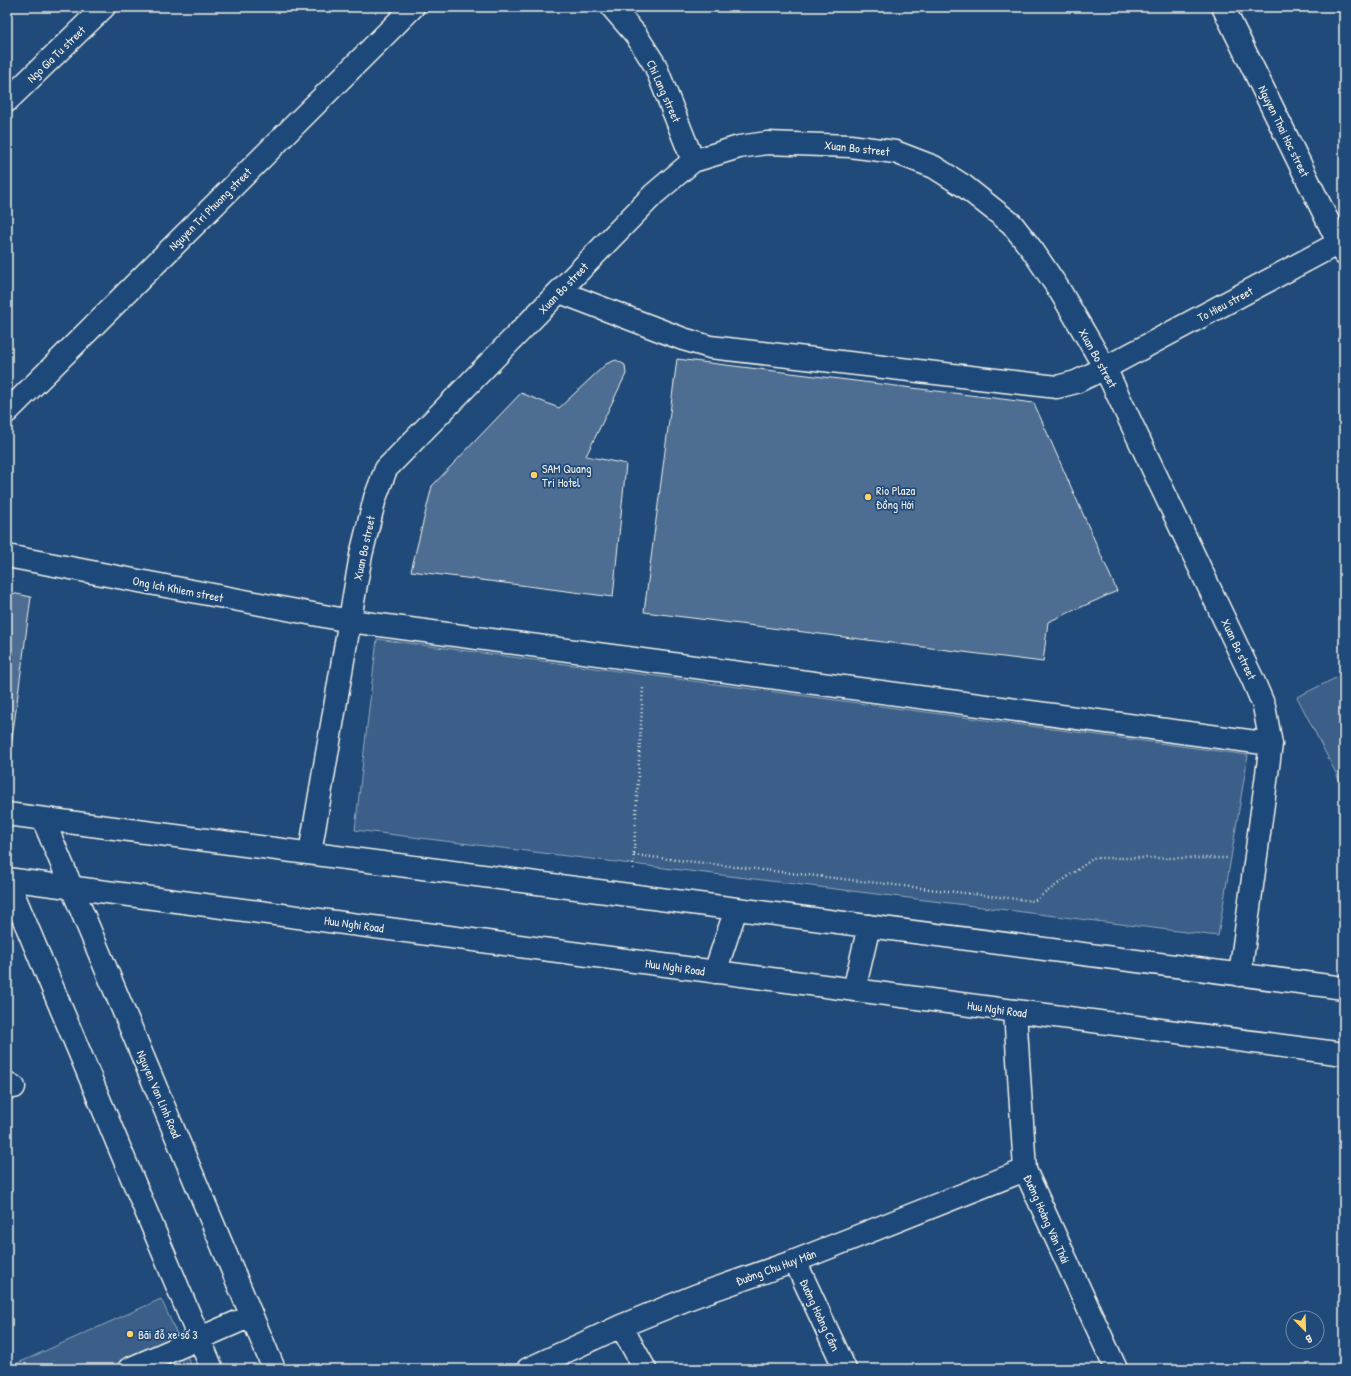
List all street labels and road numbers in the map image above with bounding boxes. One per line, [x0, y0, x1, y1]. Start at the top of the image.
street label: Ngo Gia Tu street [23, 21, 90, 86]
street label: Chi Lang street [643, 57, 686, 126]
street label: Nguyen Thai Hoc street [1254, 82, 1314, 181]
street label: Xuan Bo street [823, 136, 891, 160]
street label: Nguyen Tri Phuong street [165, 163, 256, 254]
street label: Xuan Bo street [534, 258, 593, 318]
street label: To Hieu street [1194, 282, 1257, 326]
street label: Xuan Bo street [1075, 325, 1122, 392]
street label: Xuan Bo street [349, 513, 379, 582]
street label: Ong Ich Khiem street [131, 572, 226, 606]
street label: Xuan Bo street [1217, 616, 1261, 683]
street label: Huu Nghi Road [323, 911, 385, 937]
street label: Huu Nghi Road [644, 954, 706, 980]
street label: Huu Nghi Road [966, 996, 1028, 1022]
street label: Nguyen Van Linh Road [133, 1047, 185, 1141]
street label: Đường Hoàng Văn Thái [1020, 1172, 1074, 1266]
street label: Đường Chu Huy Mân [733, 1245, 819, 1289]
street label: Đường Hoàng Cầm [796, 1276, 844, 1354]

